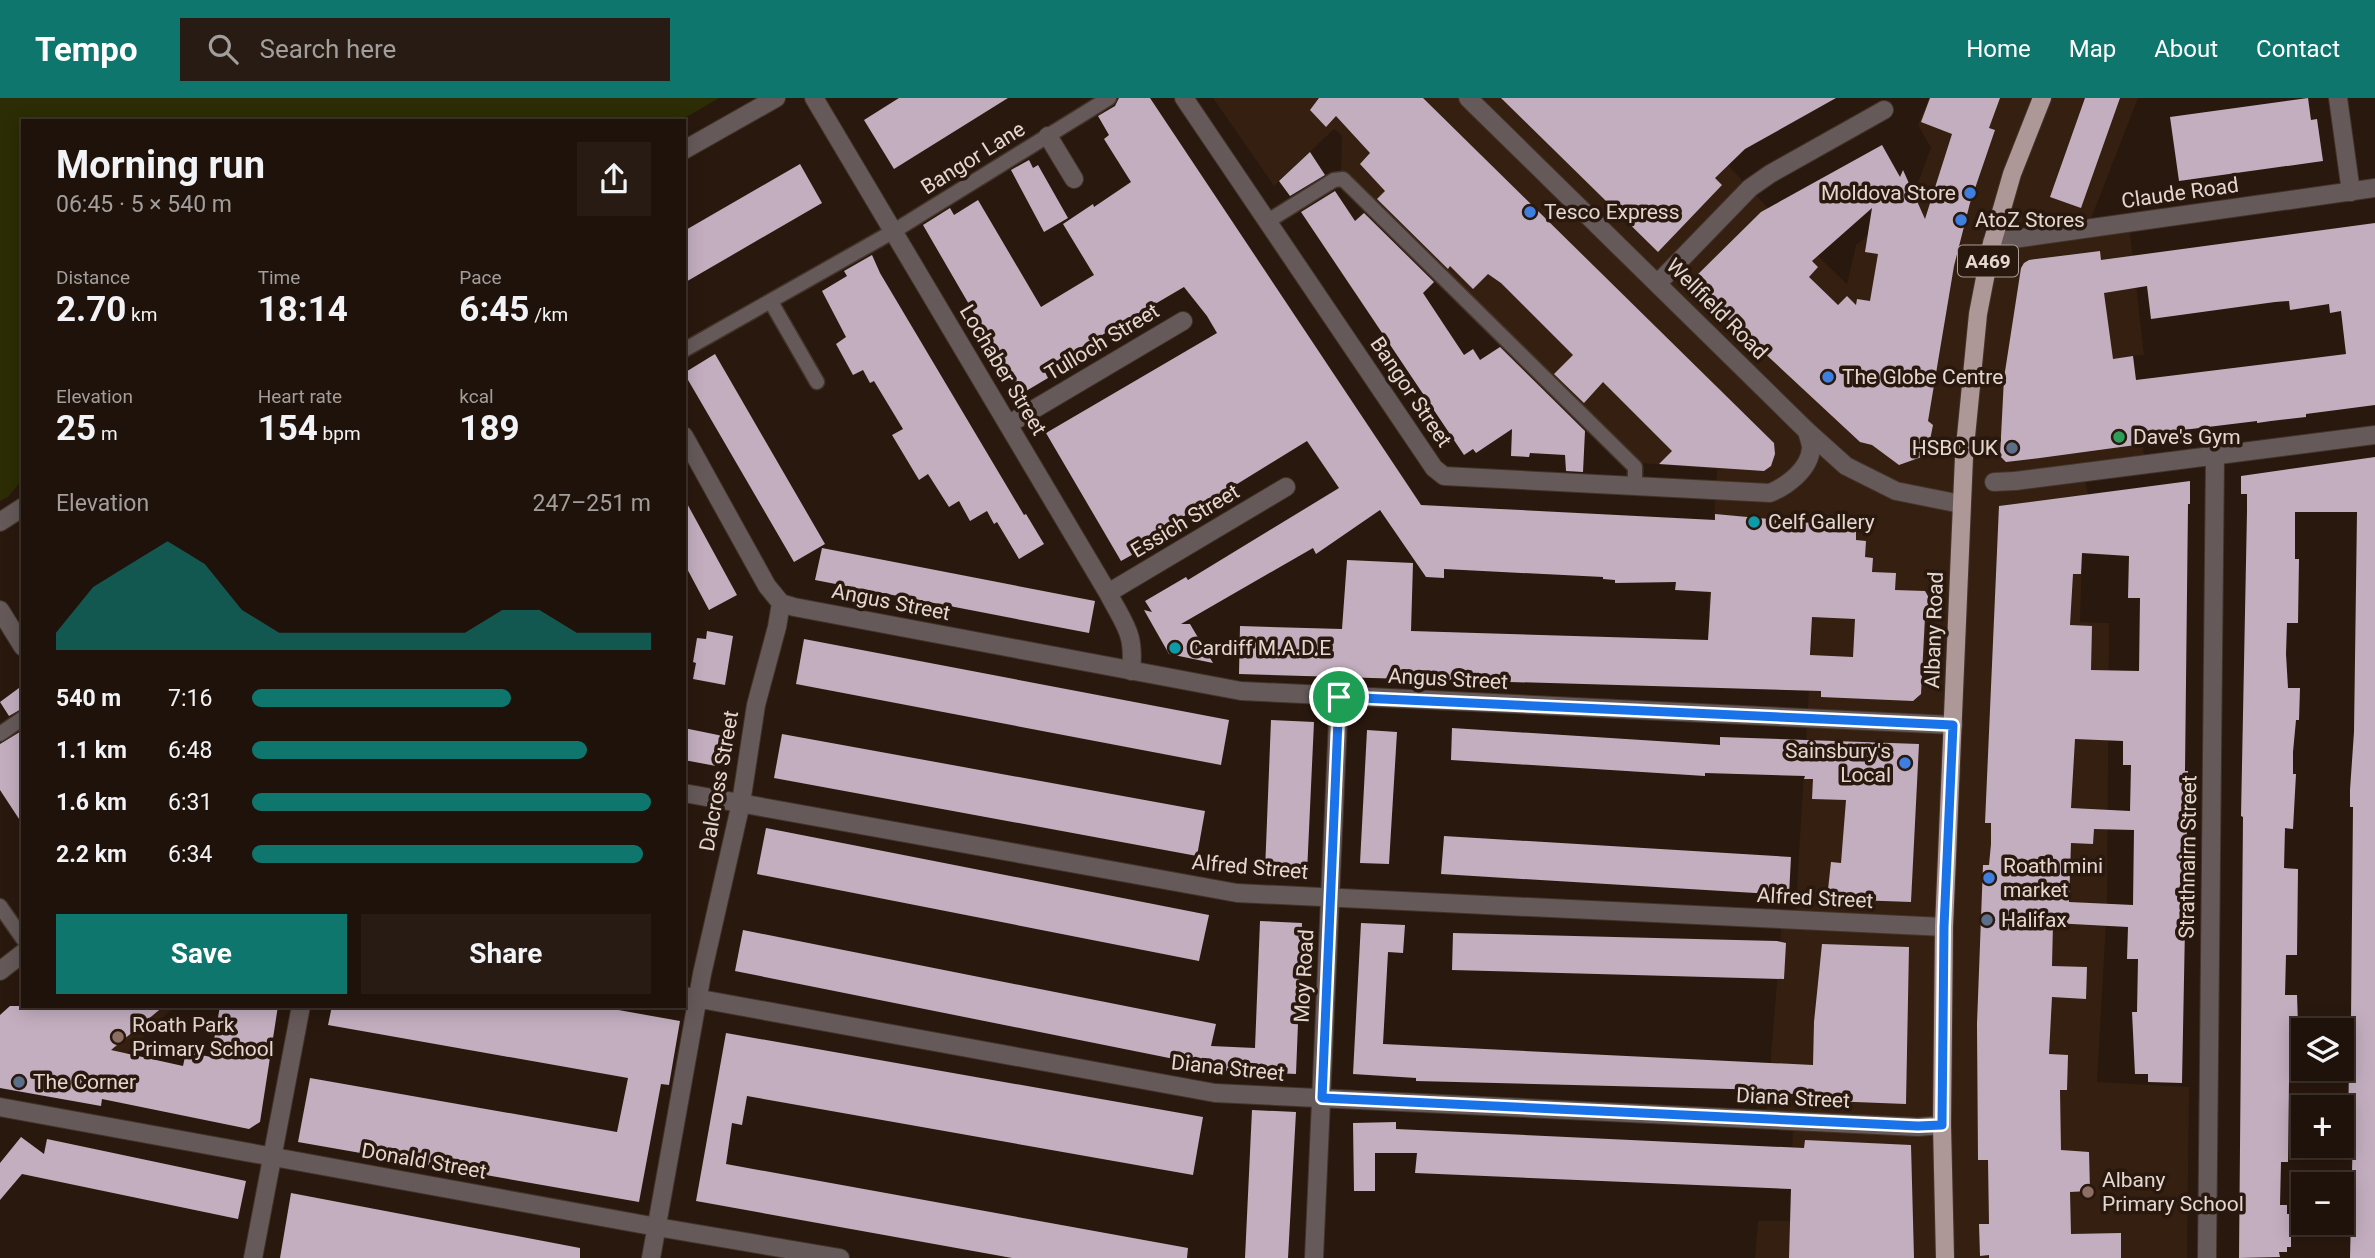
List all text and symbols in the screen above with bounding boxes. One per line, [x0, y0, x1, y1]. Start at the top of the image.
search box [180, 18, 670, 81]
text: Tempo [35, 30, 138, 69]
icon: search [204, 30, 242, 68]
text: Search here [260, 34, 396, 64]
text: Home [1966, 35, 2031, 63]
text: Map [2069, 35, 2116, 63]
text: About [2154, 35, 2218, 63]
text: Contact [2256, 35, 2340, 63]
street label: Bangor Lane [917, 117, 1029, 199]
button: share [577, 142, 651, 216]
text: Morning run [56, 143, 265, 187]
street label: Claude Road [2120, 173, 2240, 213]
place label: Moldova Store [1821, 181, 1956, 205]
marker: Moldova Store [1962, 185, 1978, 201]
text: 06:45 · 5 × 540 m [56, 191, 232, 218]
place label: Tesco Express [1544, 200, 1680, 224]
marker: Tesco Express [1522, 204, 1538, 220]
place label: AtoZ Stores [1975, 208, 2085, 232]
marker: AtoZ Stores [1953, 212, 1969, 228]
road number: A469 [1958, 246, 2018, 276]
street label: Wellfield Road [1662, 254, 1772, 364]
text: Distance [56, 266, 130, 289]
text: Time [258, 266, 300, 289]
text: Pace [459, 266, 502, 289]
text: 2.70 [56, 289, 126, 330]
text: 18:14 [258, 289, 348, 330]
text: 6:45 [459, 289, 529, 330]
street label: Tulloch Street [1041, 299, 1163, 385]
street label: Lochaber Street [955, 300, 1051, 440]
text: km [126, 303, 157, 326]
text: /km [529, 303, 568, 326]
street label: Bangor Street [1365, 332, 1457, 452]
place label: The Globe Centre [1842, 365, 2003, 389]
marker: The Globe Centre [1820, 369, 1836, 385]
text: Elevation [56, 385, 133, 408]
text: Heart rate [258, 385, 342, 408]
text: kcal [459, 385, 494, 408]
text: 25 [56, 408, 96, 449]
text: 154 [258, 408, 318, 449]
text: 189 [459, 408, 520, 449]
text: m [96, 422, 118, 445]
text: bpm [318, 422, 361, 445]
place label: Dave's Gym [2133, 425, 2241, 449]
marker: Dave's Gym [2111, 429, 2127, 445]
place label: HSBC UK [1912, 436, 1999, 460]
marker: HSBC UK [2004, 440, 2020, 456]
street label: Essich Street [1127, 479, 1244, 563]
text: Elevation [56, 490, 149, 517]
text: 247–251 m [532, 490, 651, 517]
place label: Celf Gallery [1768, 510, 1875, 534]
marker: Celf Gallery [1746, 514, 1762, 530]
street label: Albany Road [1920, 571, 1948, 689]
street label: Angus Street [830, 579, 952, 625]
place label: Cardiff M.A.D.E [1189, 636, 1331, 660]
marker: Cardiff M.A.D.E [1167, 640, 1183, 656]
street label: Angus Street [1387, 664, 1509, 694]
pin [1309, 667, 1369, 727]
icon: arrive [1320, 678, 1358, 716]
text: 540 m [56, 685, 121, 712]
text: 7:16 [168, 685, 212, 712]
street label: Dalcross Street [695, 709, 743, 853]
text: 1.1 km [56, 737, 127, 764]
text: 6:48 [168, 737, 212, 764]
place label: Sainsbury's Local [1785, 739, 1891, 787]
marker: Sainsbury's Local [1897, 755, 1913, 771]
street label: Strathnairn Street [2175, 775, 2201, 939]
text: 1.6 km [56, 789, 127, 816]
text: 6:31 [168, 789, 212, 816]
text: 2.2 km [56, 841, 127, 868]
text: 6:34 [168, 841, 212, 868]
street label: Alfred Street [1191, 850, 1309, 884]
place label: Roath mini market [2003, 854, 2103, 902]
marker: Roath mini market [1981, 870, 1997, 886]
street label: Alfred Street [1756, 883, 1874, 913]
place label: Halifax [2001, 908, 2067, 932]
marker: Halifax [1979, 912, 1995, 928]
button: Save [56, 914, 347, 994]
button: Share [361, 914, 651, 994]
street label: Moy Road [1290, 929, 1318, 1023]
place label: Roath Park Primary School [132, 1013, 274, 1061]
map controls [2291, 1018, 2354, 1235]
button: layers [2291, 1018, 2354, 1081]
marker: Roath Park Primary School [110, 1029, 126, 1045]
street label: Diana Street [1170, 1050, 1286, 1086]
place label: The Corner [33, 1070, 136, 1094]
marker: The Corner [11, 1074, 27, 1090]
street label: Diana Street [1735, 1083, 1851, 1113]
button: + [2291, 1095, 2354, 1158]
street label: Donald Street [360, 1138, 488, 1184]
place label: Albany Primary School [2102, 1168, 2244, 1216]
button: − [2291, 1172, 2354, 1235]
marker: Albany Primary School [2080, 1184, 2096, 1200]

